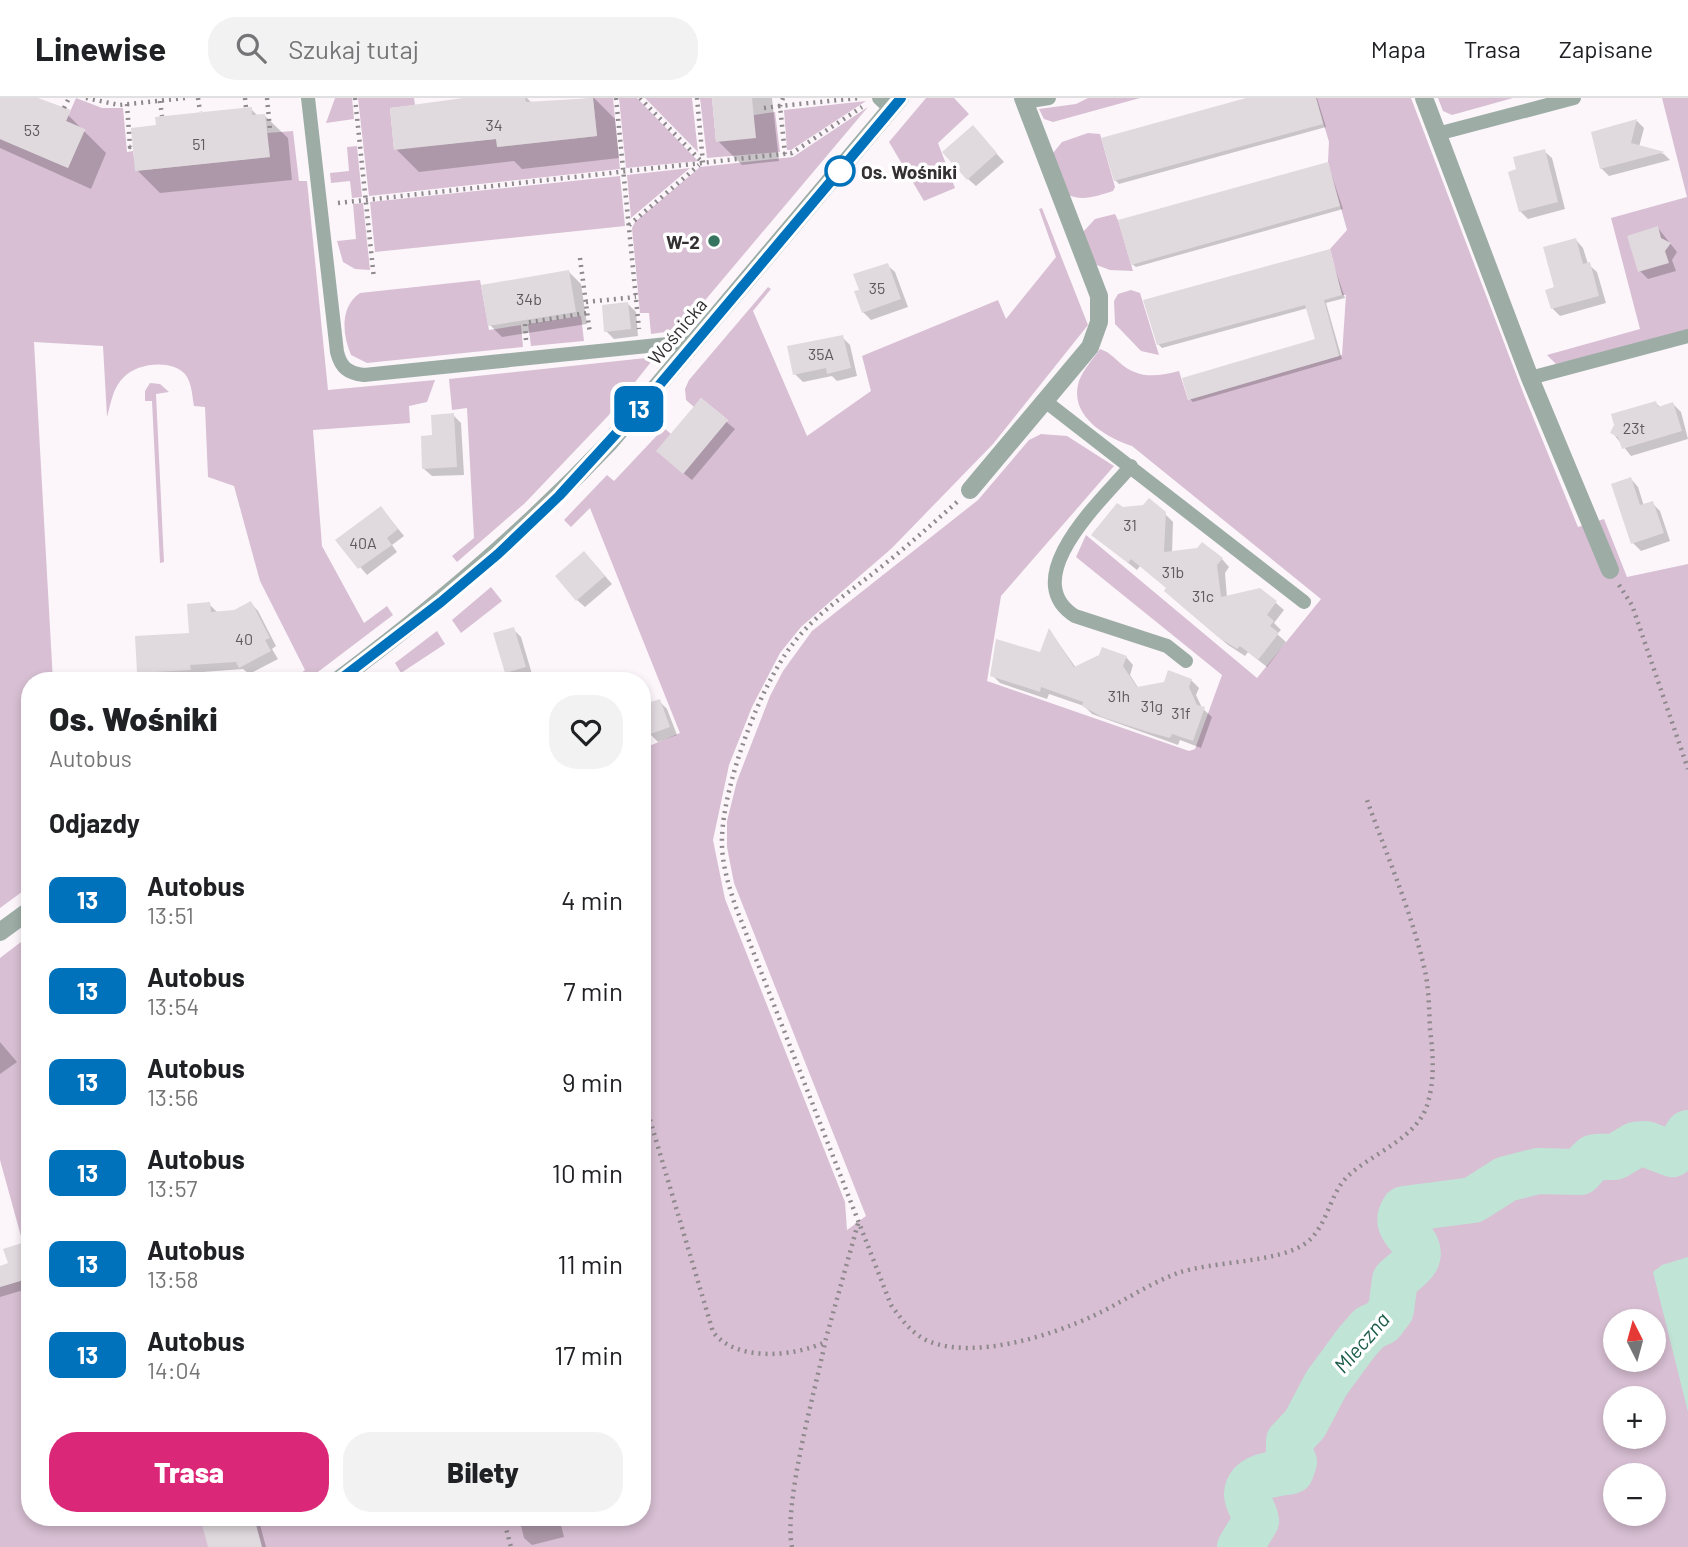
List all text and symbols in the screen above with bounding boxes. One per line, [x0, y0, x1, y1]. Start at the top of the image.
search box [208, 17, 698, 80]
text: Linewise [35, 28, 166, 68]
icon: search [232, 29, 270, 67]
text: Szukaj tutaj [288, 33, 419, 64]
text: Mapa [1371, 34, 1426, 63]
text: Trasa [1464, 34, 1521, 63]
text: Zapisane [1559, 34, 1653, 63]
house number: 34 [485, 115, 503, 134]
house number: 53 [24, 120, 40, 139]
house number: 51 [192, 134, 206, 153]
marker: Os. Wośniki [825, 156, 855, 186]
place label: Os. Wośniki [861, 160, 957, 183]
place label: W-2 [666, 230, 700, 253]
marker: W-2 [706, 233, 722, 249]
house number: 35 [869, 278, 885, 297]
house number: 34b [516, 289, 542, 308]
street label: Wośnicka [643, 293, 711, 369]
house number: 35A [808, 344, 834, 363]
line badge: 13 [608, 386, 670, 432]
text: 13 [628, 394, 650, 423]
house number: 23t [1623, 418, 1645, 437]
house number: 31 [1123, 515, 1137, 534]
house number: 40A [349, 533, 377, 552]
house number: 31b [1162, 562, 1184, 581]
house number: 31c [1192, 586, 1214, 605]
house number: 40 [235, 629, 253, 648]
house number: 31h [1108, 686, 1130, 705]
button: heart [549, 695, 623, 769]
house number: 31g [1141, 696, 1163, 715]
text: Os. Wośniki [49, 698, 218, 738]
house number: 31f [1171, 703, 1191, 722]
text: Autobus [49, 744, 132, 772]
text: Odjazdy [49, 807, 140, 838]
text: Autobus [147, 870, 245, 901]
text: 4 min [561, 884, 623, 915]
text: 13 [77, 885, 98, 914]
text: 13:51 [147, 901, 194, 929]
text: Autobus [147, 961, 245, 992]
text: 7 min [563, 975, 623, 1006]
text: 13 [77, 976, 98, 1005]
text: 13:54 [147, 992, 199, 1020]
text: Autobus [147, 1052, 245, 1083]
text: 9 min [562, 1066, 623, 1097]
text: 13 [77, 1067, 98, 1096]
text: 13:56 [147, 1083, 198, 1111]
text: Autobus [147, 1143, 245, 1174]
text: 10 min [552, 1157, 623, 1188]
text: 13 [77, 1158, 98, 1187]
text: 13:57 [147, 1174, 197, 1202]
text: Autobus [147, 1234, 245, 1265]
text: 11 min [557, 1248, 623, 1279]
text: 13 [77, 1249, 98, 1278]
text: 13:58 [147, 1265, 199, 1293]
water label: Mleczna [1328, 1307, 1394, 1377]
north arrow [1603, 1309, 1666, 1372]
map controls [1603, 1309, 1666, 1526]
text: Autobus [147, 1325, 245, 1356]
text: 17 min [554, 1339, 623, 1370]
text: 13 [77, 1340, 98, 1369]
text: 14:04 [147, 1356, 201, 1384]
button: + [1603, 1386, 1666, 1449]
button: Trasa [49, 1432, 329, 1512]
button: Bilety [343, 1432, 623, 1512]
button: − [1603, 1463, 1666, 1526]

